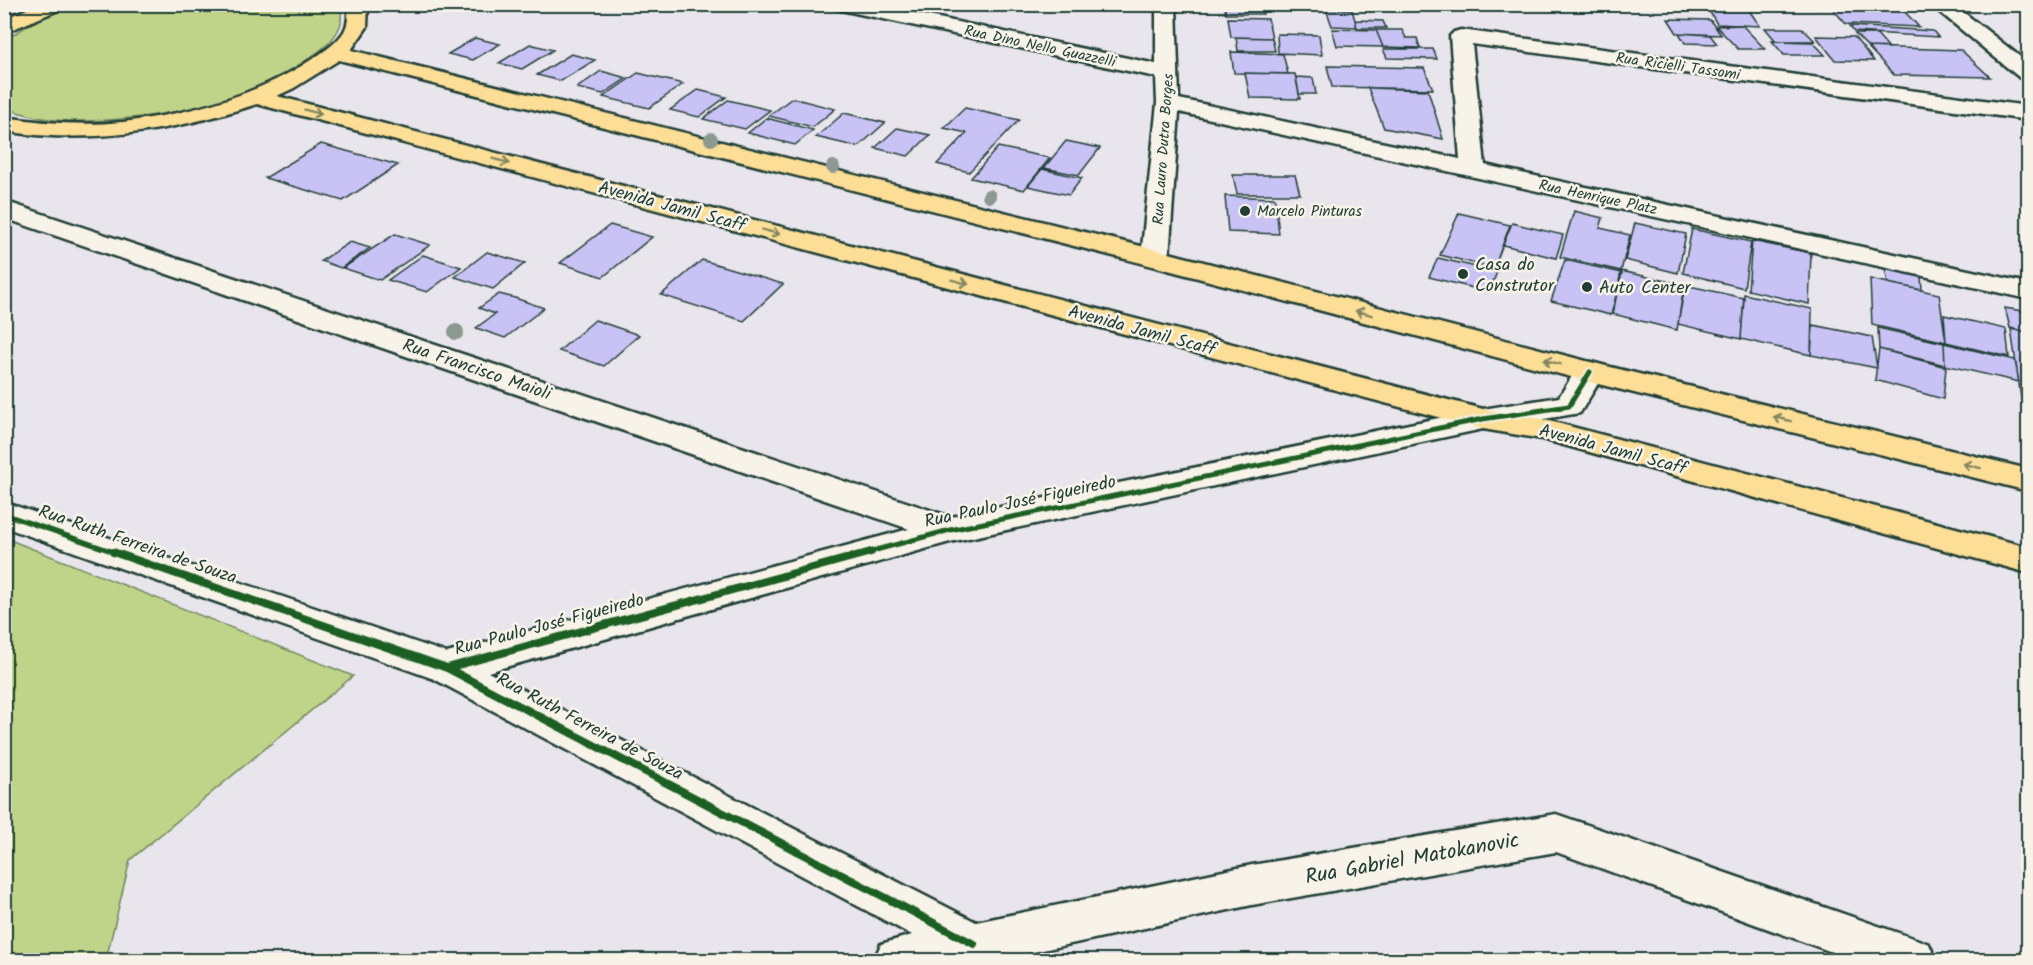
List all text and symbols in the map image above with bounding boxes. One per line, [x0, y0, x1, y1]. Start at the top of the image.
street label: Rua Dino Nello Guazzelli [962, 19, 1119, 75]
street label: Rua Ricielli Tassomi [1614, 46, 1743, 88]
street label: Rua Lauro Dutra Borges [1147, 72, 1181, 225]
one-way arrow [303, 106, 322, 118]
one-way arrow [492, 156, 511, 168]
street label: Avenida Jamil Scaff [595, 174, 751, 242]
street label: Rua Henrique Platz [1536, 174, 1660, 222]
place label: Marcelo Pinturas [1257, 200, 1362, 224]
marker: Marcelo Pinturas [1238, 204, 1252, 218]
one-way arrow [761, 227, 780, 238]
place label: Casa do Construtor [1475, 251, 1555, 301]
marker: Casa do Construtor [1456, 267, 1470, 281]
place label: Auto Center [1599, 274, 1691, 303]
one-way arrow [950, 276, 969, 288]
marker: Auto Center [1580, 280, 1594, 294]
street label: Avenida Jamil Scaff [1065, 298, 1221, 366]
one-way arrow [1355, 306, 1374, 318]
street label: Rua Francisco Maioli [398, 331, 555, 410]
one-way arrow [1543, 356, 1562, 367]
one-way arrow [1773, 413, 1792, 425]
street label: Avenida Jamil Scaff [1536, 417, 1692, 485]
one-way arrow [1963, 460, 1982, 472]
street label: Rua Paulo José Figueiredo [922, 468, 1119, 537]
street label: Rua Ruth Ferreira de Souza [34, 498, 241, 593]
street label: Rua Paulo José Figueiredo [451, 586, 647, 665]
street label: Rua Ruth Ferreira de Souza [491, 666, 688, 789]
street label: Rua Gabriel Matokanovic [1303, 824, 1522, 895]

